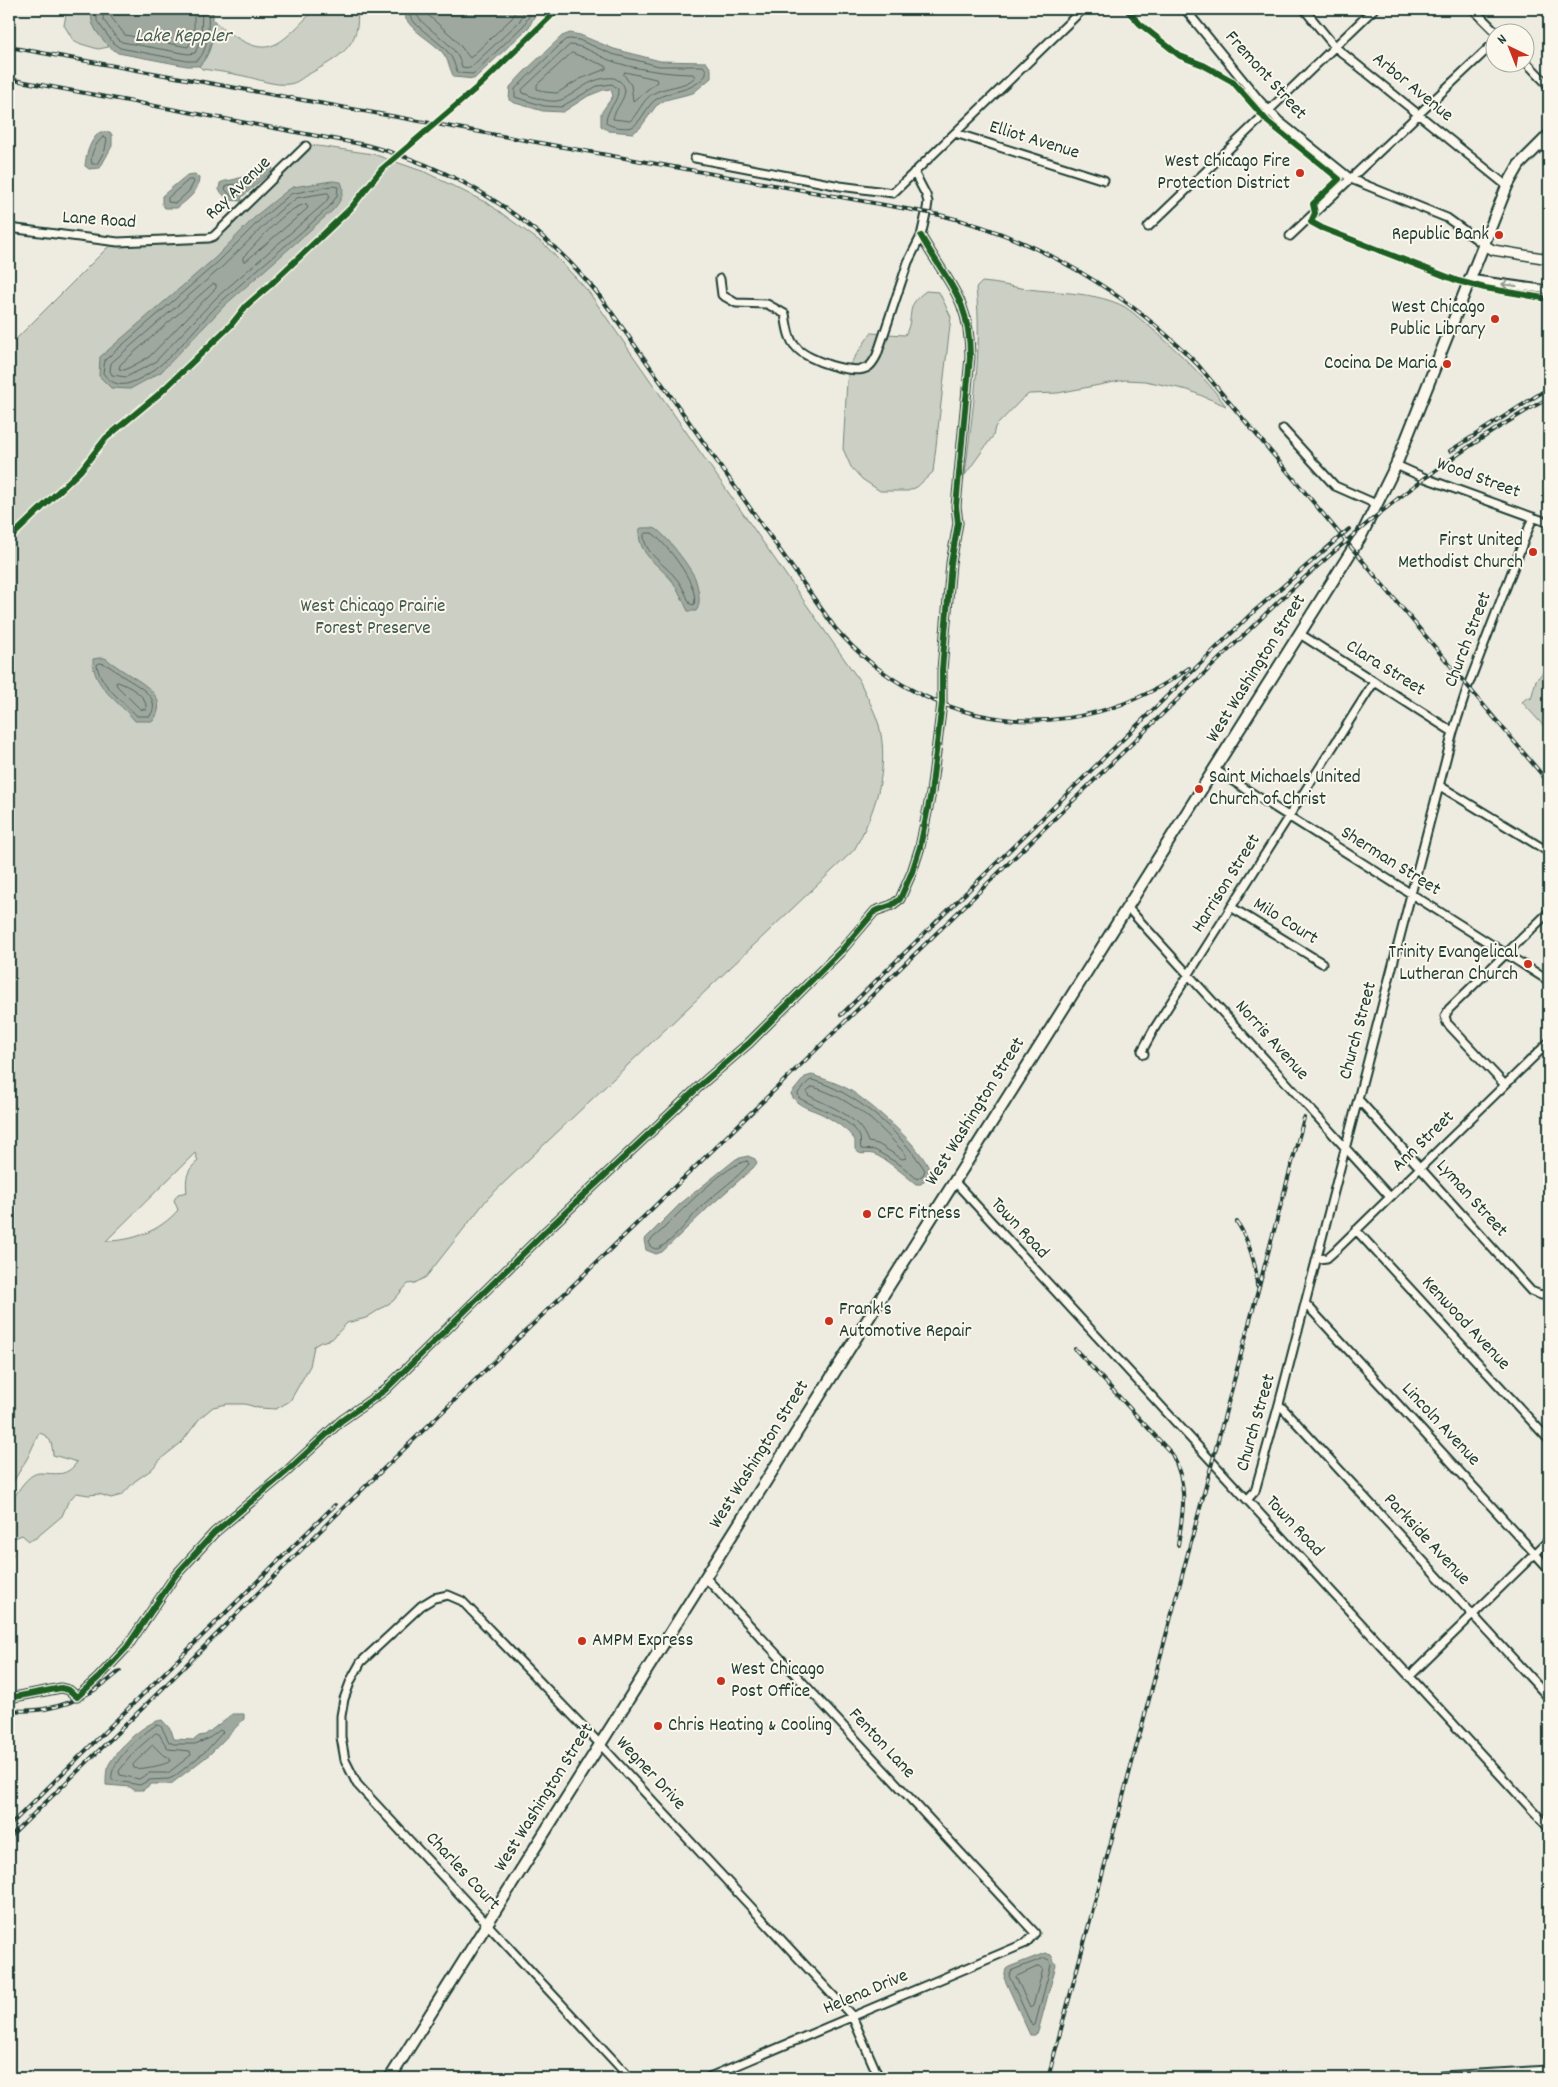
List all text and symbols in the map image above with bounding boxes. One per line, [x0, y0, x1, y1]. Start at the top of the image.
north arrow [1486, 22, 1536, 72]
water label: Lake Keppler [135, 23, 234, 51]
street label: Fremont Street [1218, 25, 1312, 127]
text: N [1493, 30, 1512, 50]
street label: Arbor Avenue [1366, 47, 1458, 129]
street label: Elliot Avenue [986, 115, 1082, 167]
place label: West Chicago Fire Protection District [1157, 149, 1290, 198]
street label: Ray Avenue [200, 151, 278, 227]
marker: West Chicago Fire Protection District [1294, 167, 1306, 179]
street label: Lane Road [61, 205, 137, 237]
place label: Republic Bank [1392, 222, 1489, 249]
marker: Republic Bank [1493, 229, 1505, 241]
one-way arrow [1501, 279, 1517, 289]
place label: West Chicago Public Library [1390, 295, 1485, 344]
marker: West Chicago Public Library [1489, 313, 1501, 325]
place label: Cocina De Maria [1324, 351, 1438, 378]
marker: Cocina De Maria [1441, 358, 1453, 370]
street label: Wood Street [1432, 451, 1524, 507]
place label: First United Methodist Church [1398, 528, 1523, 577]
marker: First United Methodist Church [1527, 546, 1539, 558]
street label: Church Street [1438, 588, 1500, 692]
street label: West Washington Street [1200, 590, 1314, 748]
park label: West Chicago Prairie Forest Preserve [301, 594, 445, 643]
street label: Clara Street [1340, 634, 1430, 704]
place label: Saint Michaels United Church of Christ [1209, 765, 1361, 814]
marker: Saint Michaels United Church of Christ [1193, 783, 1205, 795]
street label: Sherman Street [1335, 820, 1445, 904]
street label: Harrison Street [1186, 829, 1268, 939]
street label: Milo Court [1247, 891, 1323, 953]
place label: Trinity Evangelical Lutheran Church [1389, 940, 1518, 989]
marker: Trinity Evangelical Lutheran Church [1522, 958, 1534, 970]
street label: Church Street [1333, 979, 1385, 1083]
street label: Norris Avenue [1228, 995, 1314, 1087]
street label: West Washington Street [919, 1033, 1033, 1191]
street label: Ann Street [1386, 1105, 1462, 1179]
street label: Lyman Street [1429, 1154, 1513, 1244]
street label: Town Road [983, 1192, 1055, 1266]
place label: CFC Fitness [877, 1201, 961, 1228]
marker: CFC Fitness [861, 1208, 873, 1220]
street label: Kenwood Avenue [1414, 1271, 1516, 1377]
place label: Frank's Automotive Repair [839, 1297, 971, 1346]
marker: Frank's Automotive Repair [823, 1315, 835, 1327]
street label: Church Street [1230, 1371, 1284, 1475]
street label: West Washington Street [703, 1376, 817, 1534]
street label: Lincoln Avenue [1394, 1377, 1486, 1473]
street label: Parkside Avenue [1376, 1488, 1476, 1592]
street label: Town Road [1258, 1490, 1330, 1564]
place label: AMPM Express [592, 1628, 693, 1655]
marker: AMPM Express [576, 1635, 588, 1647]
place label: West Chicago Post Office [731, 1657, 825, 1706]
marker: West Chicago Post Office [715, 1675, 727, 1687]
street label: Fenton Lane [841, 1703, 921, 1785]
place label: Chris Heating & Cooling [668, 1713, 832, 1740]
street label: West Washington Street [488, 1719, 602, 1877]
marker: Chris Heating & Cooling [652, 1720, 664, 1732]
street label: Wegner Drive [608, 1731, 692, 1817]
street label: Charles Court [418, 1826, 506, 1918]
street label: Helena Drive [819, 1963, 913, 2023]

